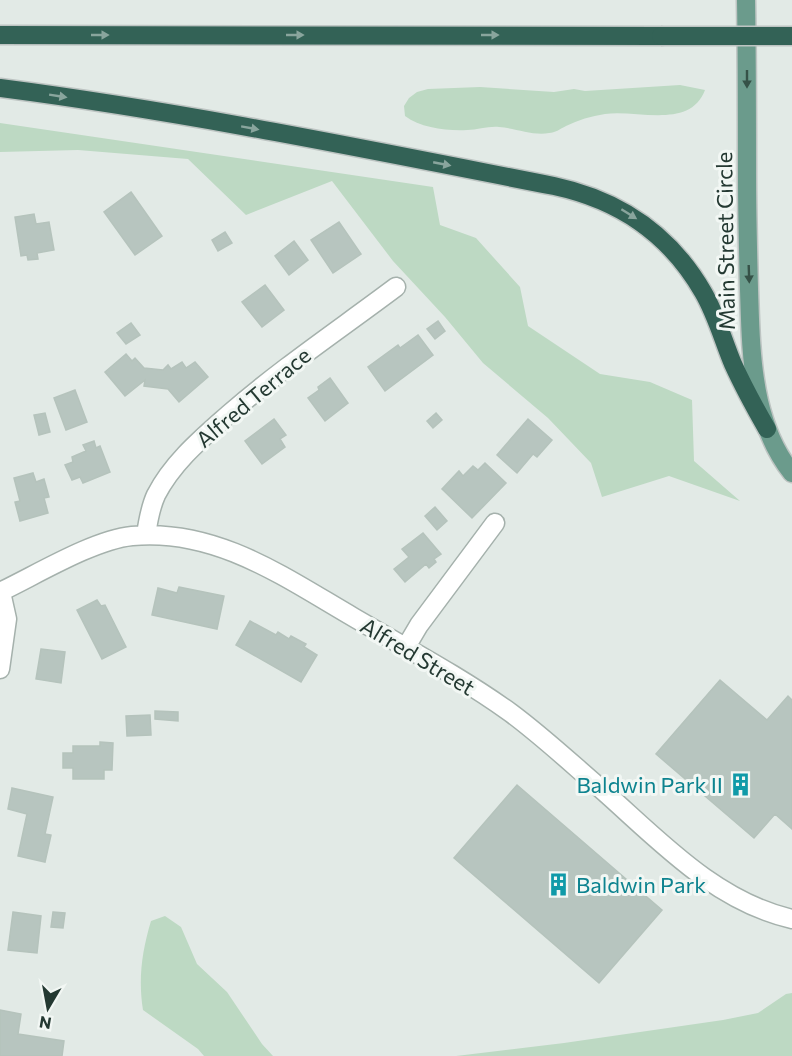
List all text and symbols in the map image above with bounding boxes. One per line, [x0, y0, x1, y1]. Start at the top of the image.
one-way arrow [91, 30, 110, 40]
one-way arrow [286, 30, 305, 40]
one-way arrow [481, 30, 500, 40]
one-way arrow [742, 70, 752, 89]
one-way arrow [49, 92, 68, 101]
one-way arrow [241, 124, 260, 133]
street label: Main Street Circle [710, 152, 740, 330]
one-way arrow [432, 160, 451, 169]
one-way arrow [621, 209, 637, 220]
one-way arrow [744, 265, 754, 284]
street label: Alfred Terrace [190, 341, 316, 453]
street label: Alfred Street [356, 611, 480, 701]
place label: Baldwin Park II [576, 771, 723, 798]
building icon: Baldwin Park II [728, 771, 754, 797]
building icon: Baldwin Park [545, 871, 571, 897]
place label: Baldwin Park [576, 871, 706, 898]
north arrow [18, 978, 78, 1038]
text: N [38, 1013, 53, 1034]

